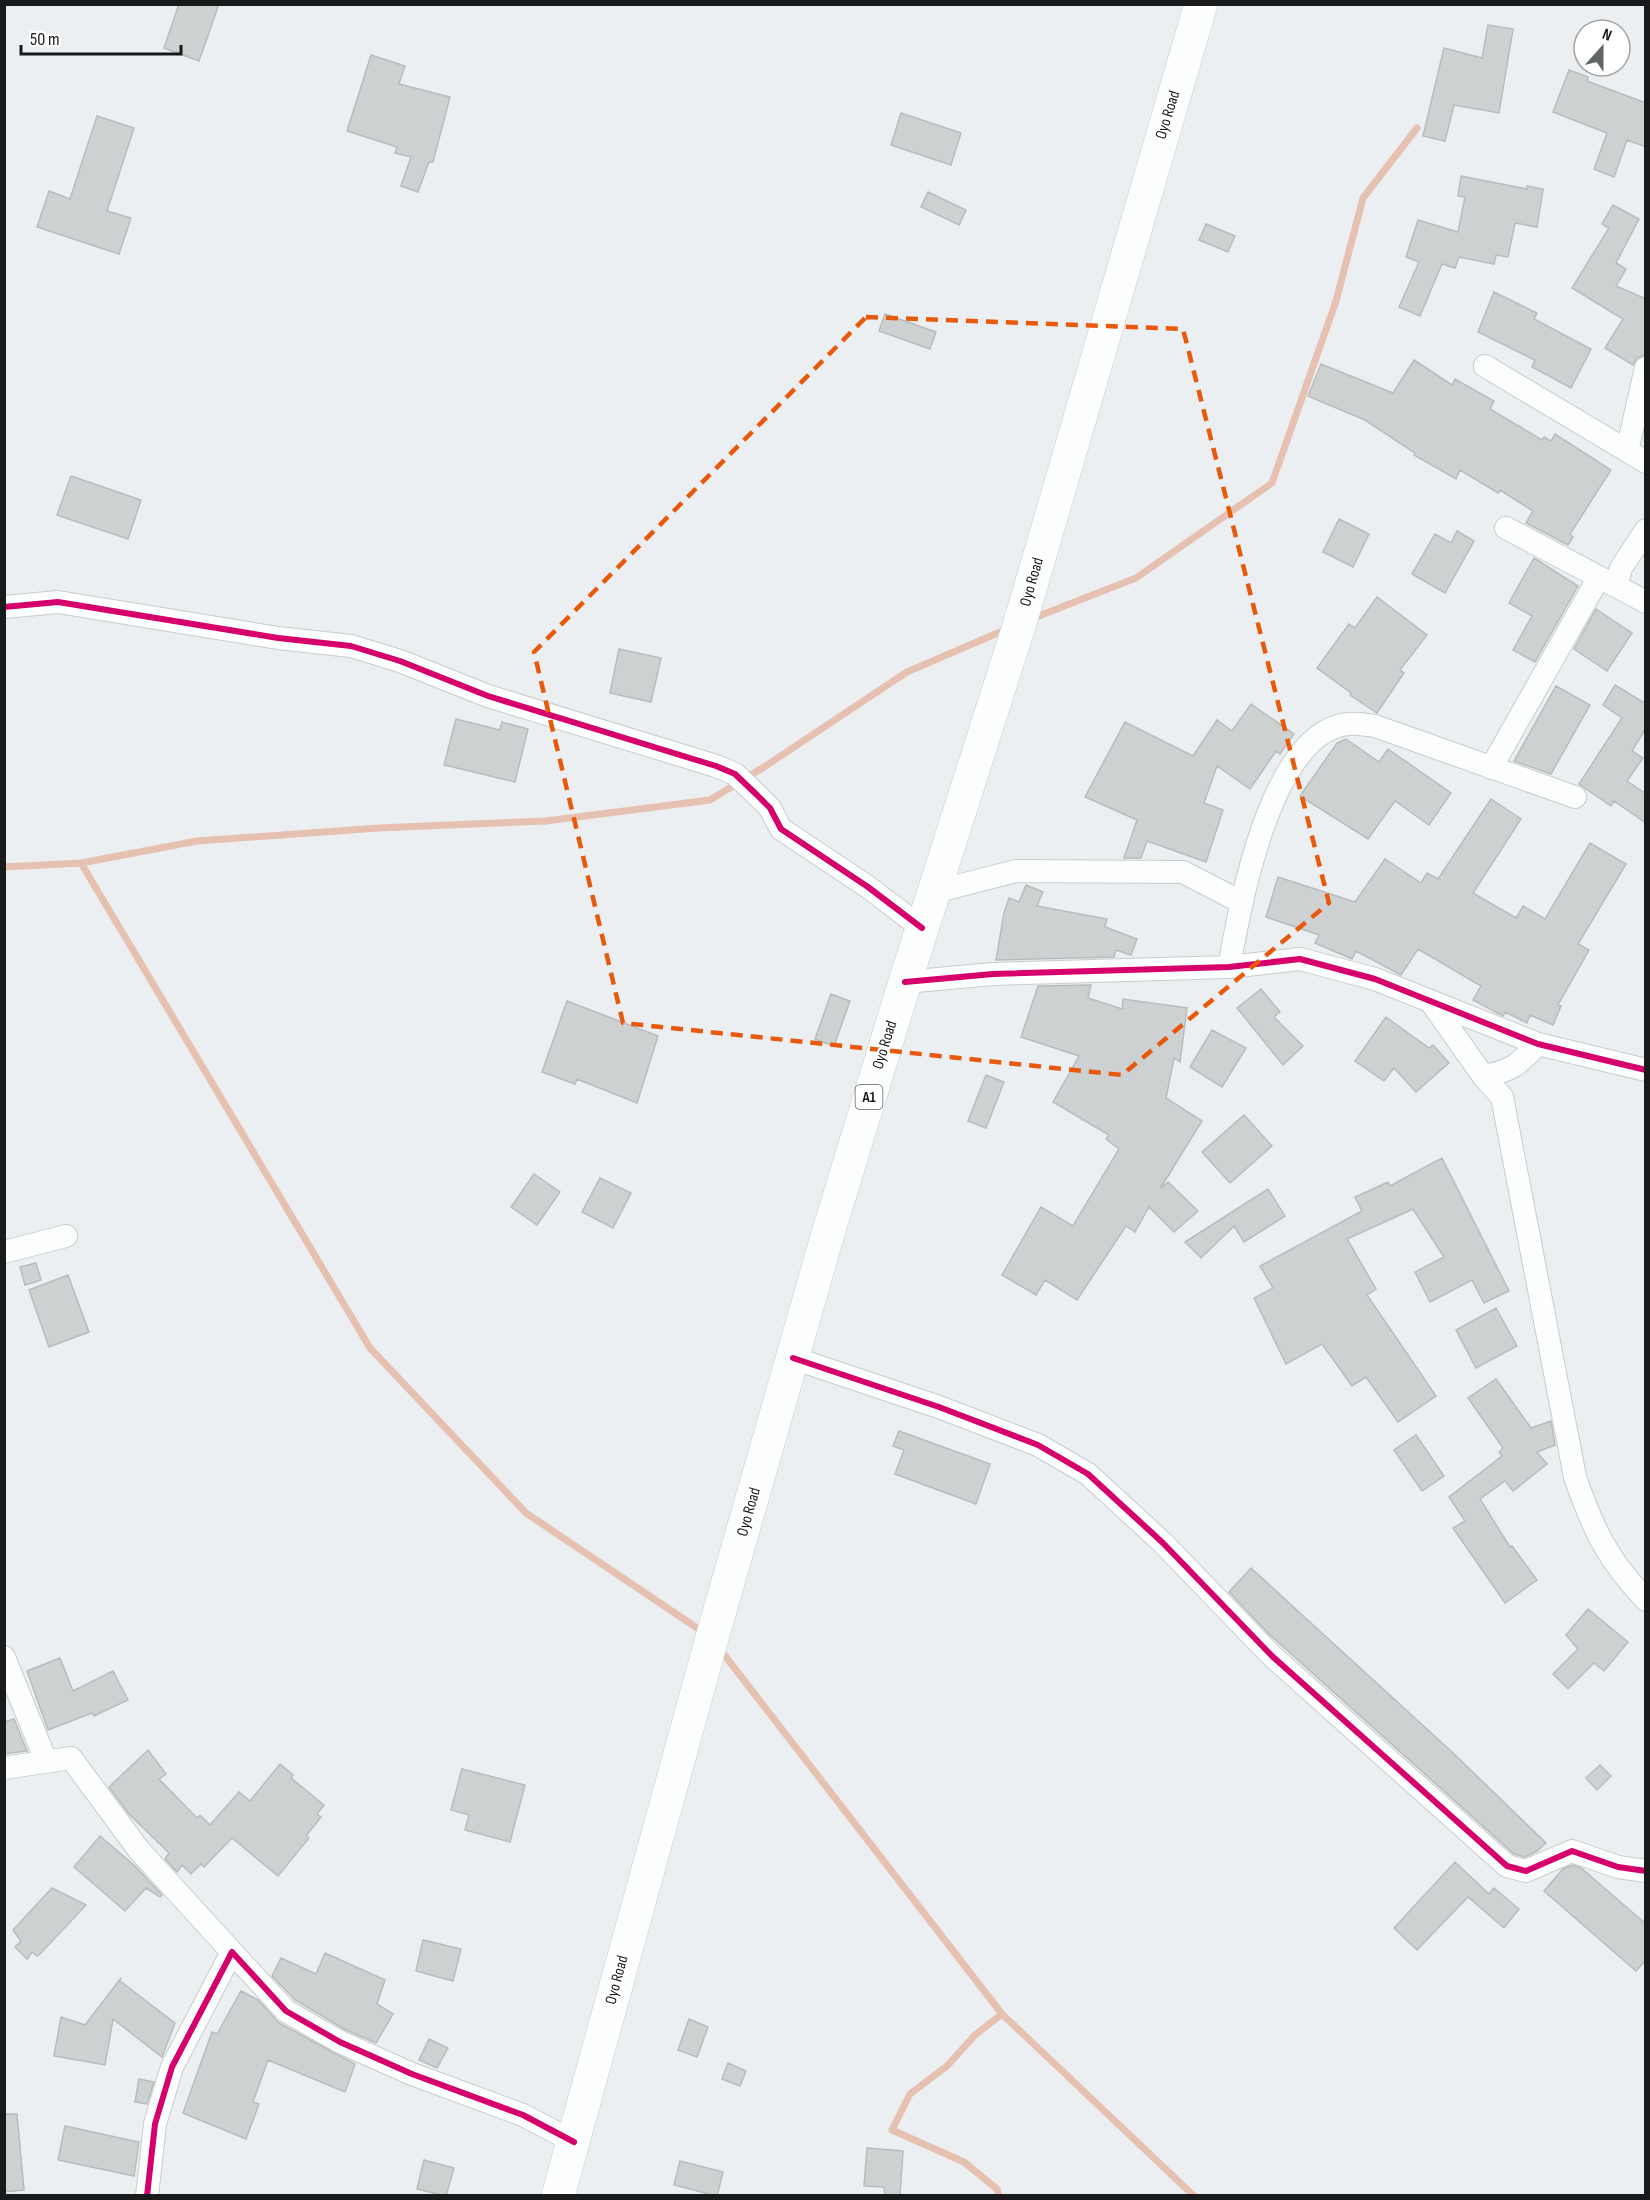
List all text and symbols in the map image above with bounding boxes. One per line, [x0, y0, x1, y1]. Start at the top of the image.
scale bar [21, 18, 182, 56]
north arrow [1572, 18, 1632, 78]
text: N [1599, 25, 1614, 46]
text: 50 m [30, 29, 60, 50]
street label: Oyo Road [1152, 88, 1184, 142]
street label: Oyo Road [1016, 555, 1048, 609]
street label: Oyo Road [869, 1018, 901, 1072]
road number: A1 [856, 1085, 882, 1109]
street label: Oyo Road [733, 1485, 765, 1539]
street label: Oyo Road [601, 1953, 633, 2007]

